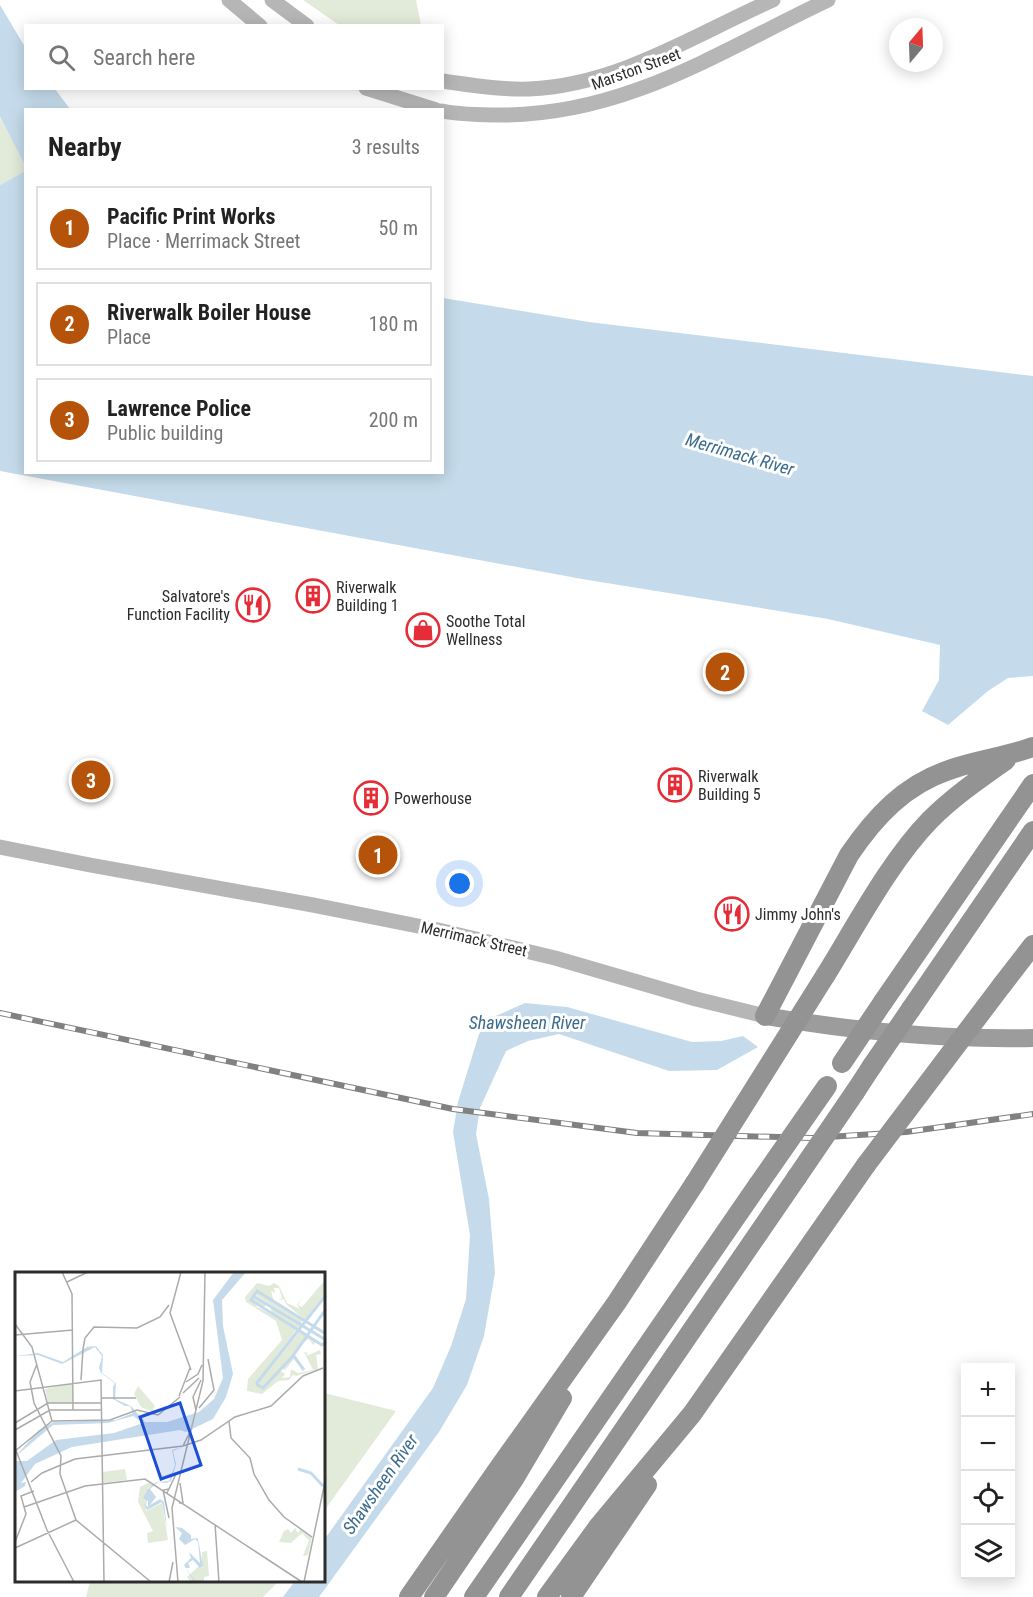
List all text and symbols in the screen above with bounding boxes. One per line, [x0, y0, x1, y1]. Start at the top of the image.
north arrow [889, 18, 943, 72]
search box [24, 24, 444, 90]
icon: search [45, 41, 78, 74]
street label: Marston Street [589, 44, 683, 94]
text: Search here [93, 45, 195, 70]
text: Nearby [48, 132, 122, 162]
text: 3 results [352, 135, 420, 159]
text: Pacific Print Works [107, 204, 275, 229]
text: 1 [64, 216, 75, 240]
text: 50 m [379, 216, 418, 240]
text: Place · Merrimack Street [107, 229, 301, 253]
text: Riverwalk Boiler House [107, 300, 311, 325]
text: 2 [64, 312, 75, 336]
text: 180 m [369, 312, 418, 336]
text: Place [107, 325, 151, 349]
text: Lawrence Police [107, 396, 251, 421]
text: 3 [64, 408, 75, 432]
text: 200 m [369, 408, 418, 432]
text: Public building [107, 421, 223, 445]
water label: Merrimack River [683, 429, 797, 480]
building icon: Riverwalk Building 1 [295, 578, 331, 614]
place label: Riverwalk Building 1 [336, 578, 399, 615]
place label: Salvatore's Function Facility [127, 587, 230, 624]
restaurant icon: Salvatore's Function Facility [235, 587, 271, 623]
shop icon: Soothe Total Wellness [405, 612, 441, 648]
place label: Soothe Total Wellness [446, 612, 525, 649]
pin: 2 [706, 650, 744, 694]
pin: 3 [72, 758, 110, 802]
building icon: Riverwalk Building 5 [657, 767, 693, 803]
place label: Riverwalk Building 5 [698, 767, 761, 804]
building icon: Powerhouse [353, 780, 389, 816]
place label: Powerhouse [394, 789, 472, 808]
pin: 1 [358, 832, 398, 878]
your location [445, 869, 474, 898]
restaurant icon: Jimmy John's [714, 896, 750, 932]
place label: Jimmy John's [755, 905, 841, 924]
street label: Merrimack Street [419, 918, 529, 961]
water label: Shawsheen River [469, 1012, 586, 1033]
inset map [15, 1272, 326, 1582]
map controls [961, 1363, 1015, 1579]
button: + [961, 1363, 1015, 1417]
button: − [961, 1417, 1015, 1471]
water label: Shawsheen River [338, 1430, 422, 1538]
button: locate [961, 1471, 1015, 1525]
button: layers [961, 1525, 1015, 1579]

